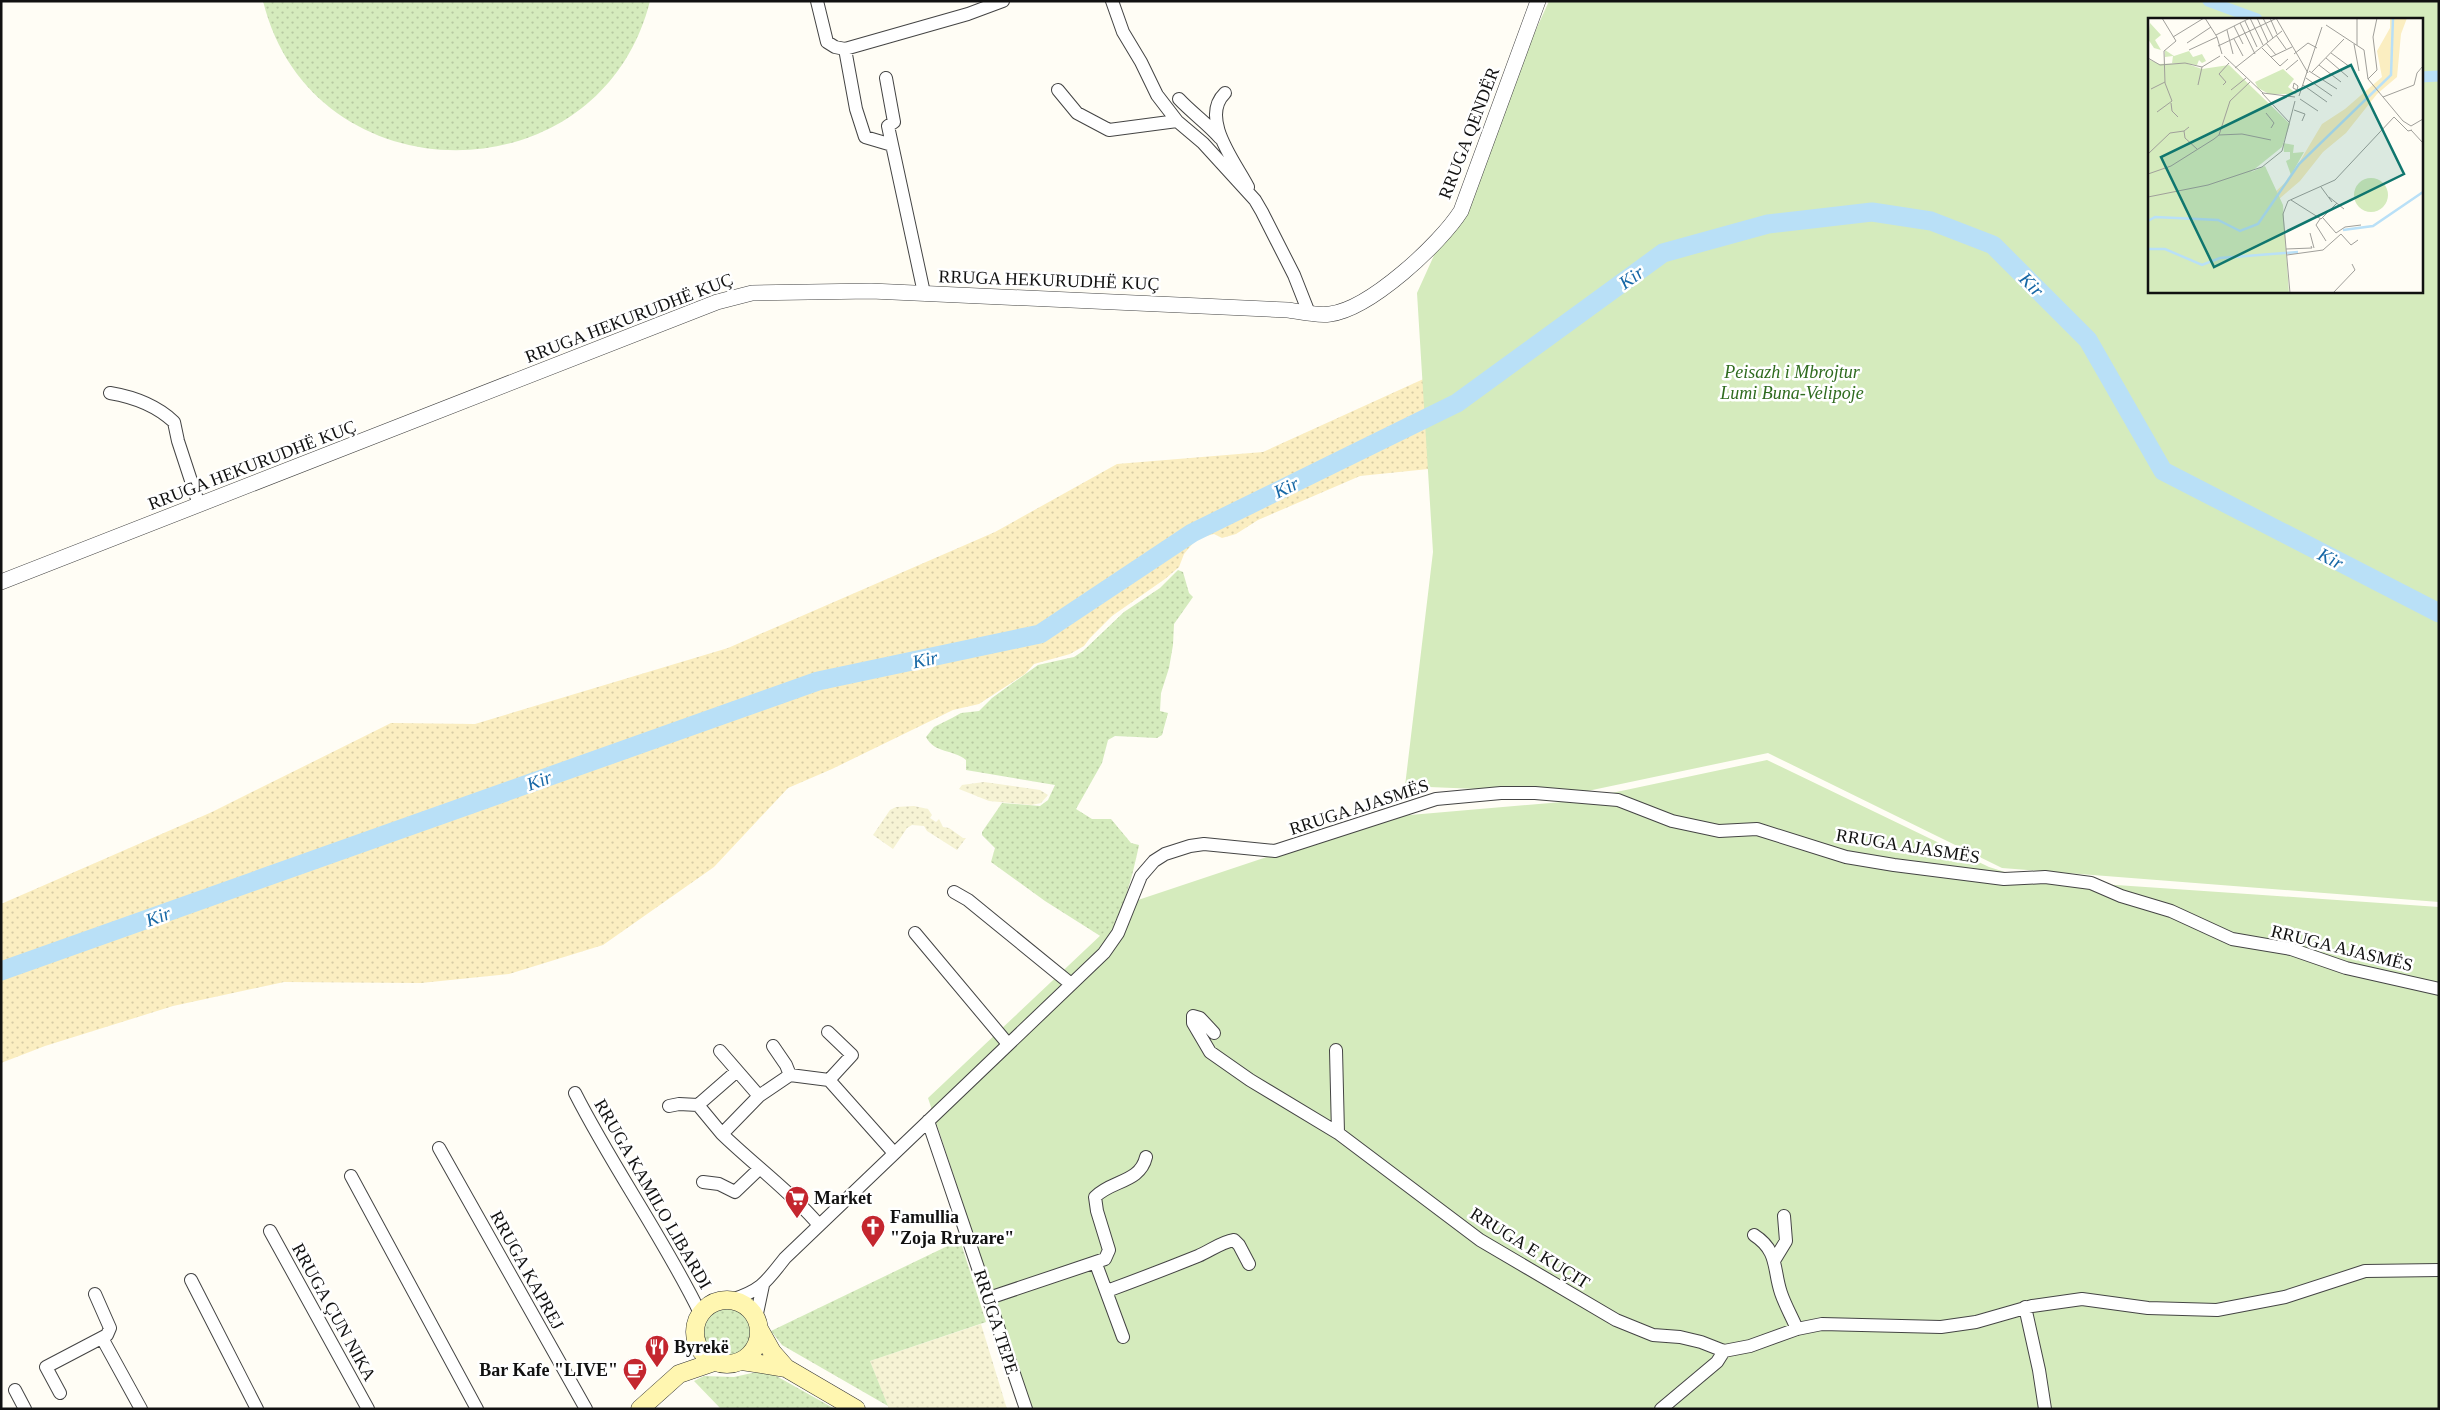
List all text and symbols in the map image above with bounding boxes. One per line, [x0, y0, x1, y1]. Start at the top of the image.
inset map [2148, 18, 2422, 292]
street label: RRUGA QENDËR [1435, 64, 1503, 202]
water label: Kir [1614, 261, 1648, 294]
street label: RRUGA HEKURUDHË KUÇ [938, 266, 1160, 294]
water label: Kir [2015, 267, 2048, 301]
street label: RRUGA HEKURUDHË KUÇ [522, 269, 736, 367]
park label: Peisazh i Mbrojtur Lumi Buna-Velipoje [1719, 362, 1864, 403]
street label: RRUGA HEKURUDHË KUÇ [145, 416, 359, 514]
water label: Kir [1269, 472, 1303, 503]
water label: Kir [2314, 543, 2347, 574]
water label: Kir [910, 646, 940, 673]
water label: Kir [523, 766, 555, 795]
street label: RRUGA AJASMËS [1287, 775, 1431, 839]
street label: RRUGA AJASMËS [1835, 825, 1981, 867]
water label: Kir [142, 902, 174, 931]
street label: RRUGA AJASMËS [2269, 921, 2415, 975]
street label: RRUGA KAMILO LIBARDI [590, 1095, 716, 1293]
supermarket icon: Market [784, 1185, 810, 1219]
place label: Market [814, 1188, 872, 1208]
street label: RRUGA E KUÇIT [1467, 1203, 1593, 1293]
street label: RRUGA KAPREJ [486, 1207, 568, 1333]
place label: Famullia "Zoja Rruzare" [890, 1207, 1014, 1248]
church icon: Famullia "Zoja Rruzare" [860, 1214, 886, 1248]
street label: RRUGA ÇUN NIKA [288, 1240, 380, 1384]
street label: RRUGA TEPE [970, 1267, 1022, 1377]
restaurant icon: Byrekë [644, 1334, 670, 1368]
place label: Byrekë [674, 1337, 729, 1357]
cafe icon: Bar Kafe "LIVE" [622, 1357, 648, 1391]
place label: Bar Kafe "LIVE" [479, 1360, 618, 1380]

